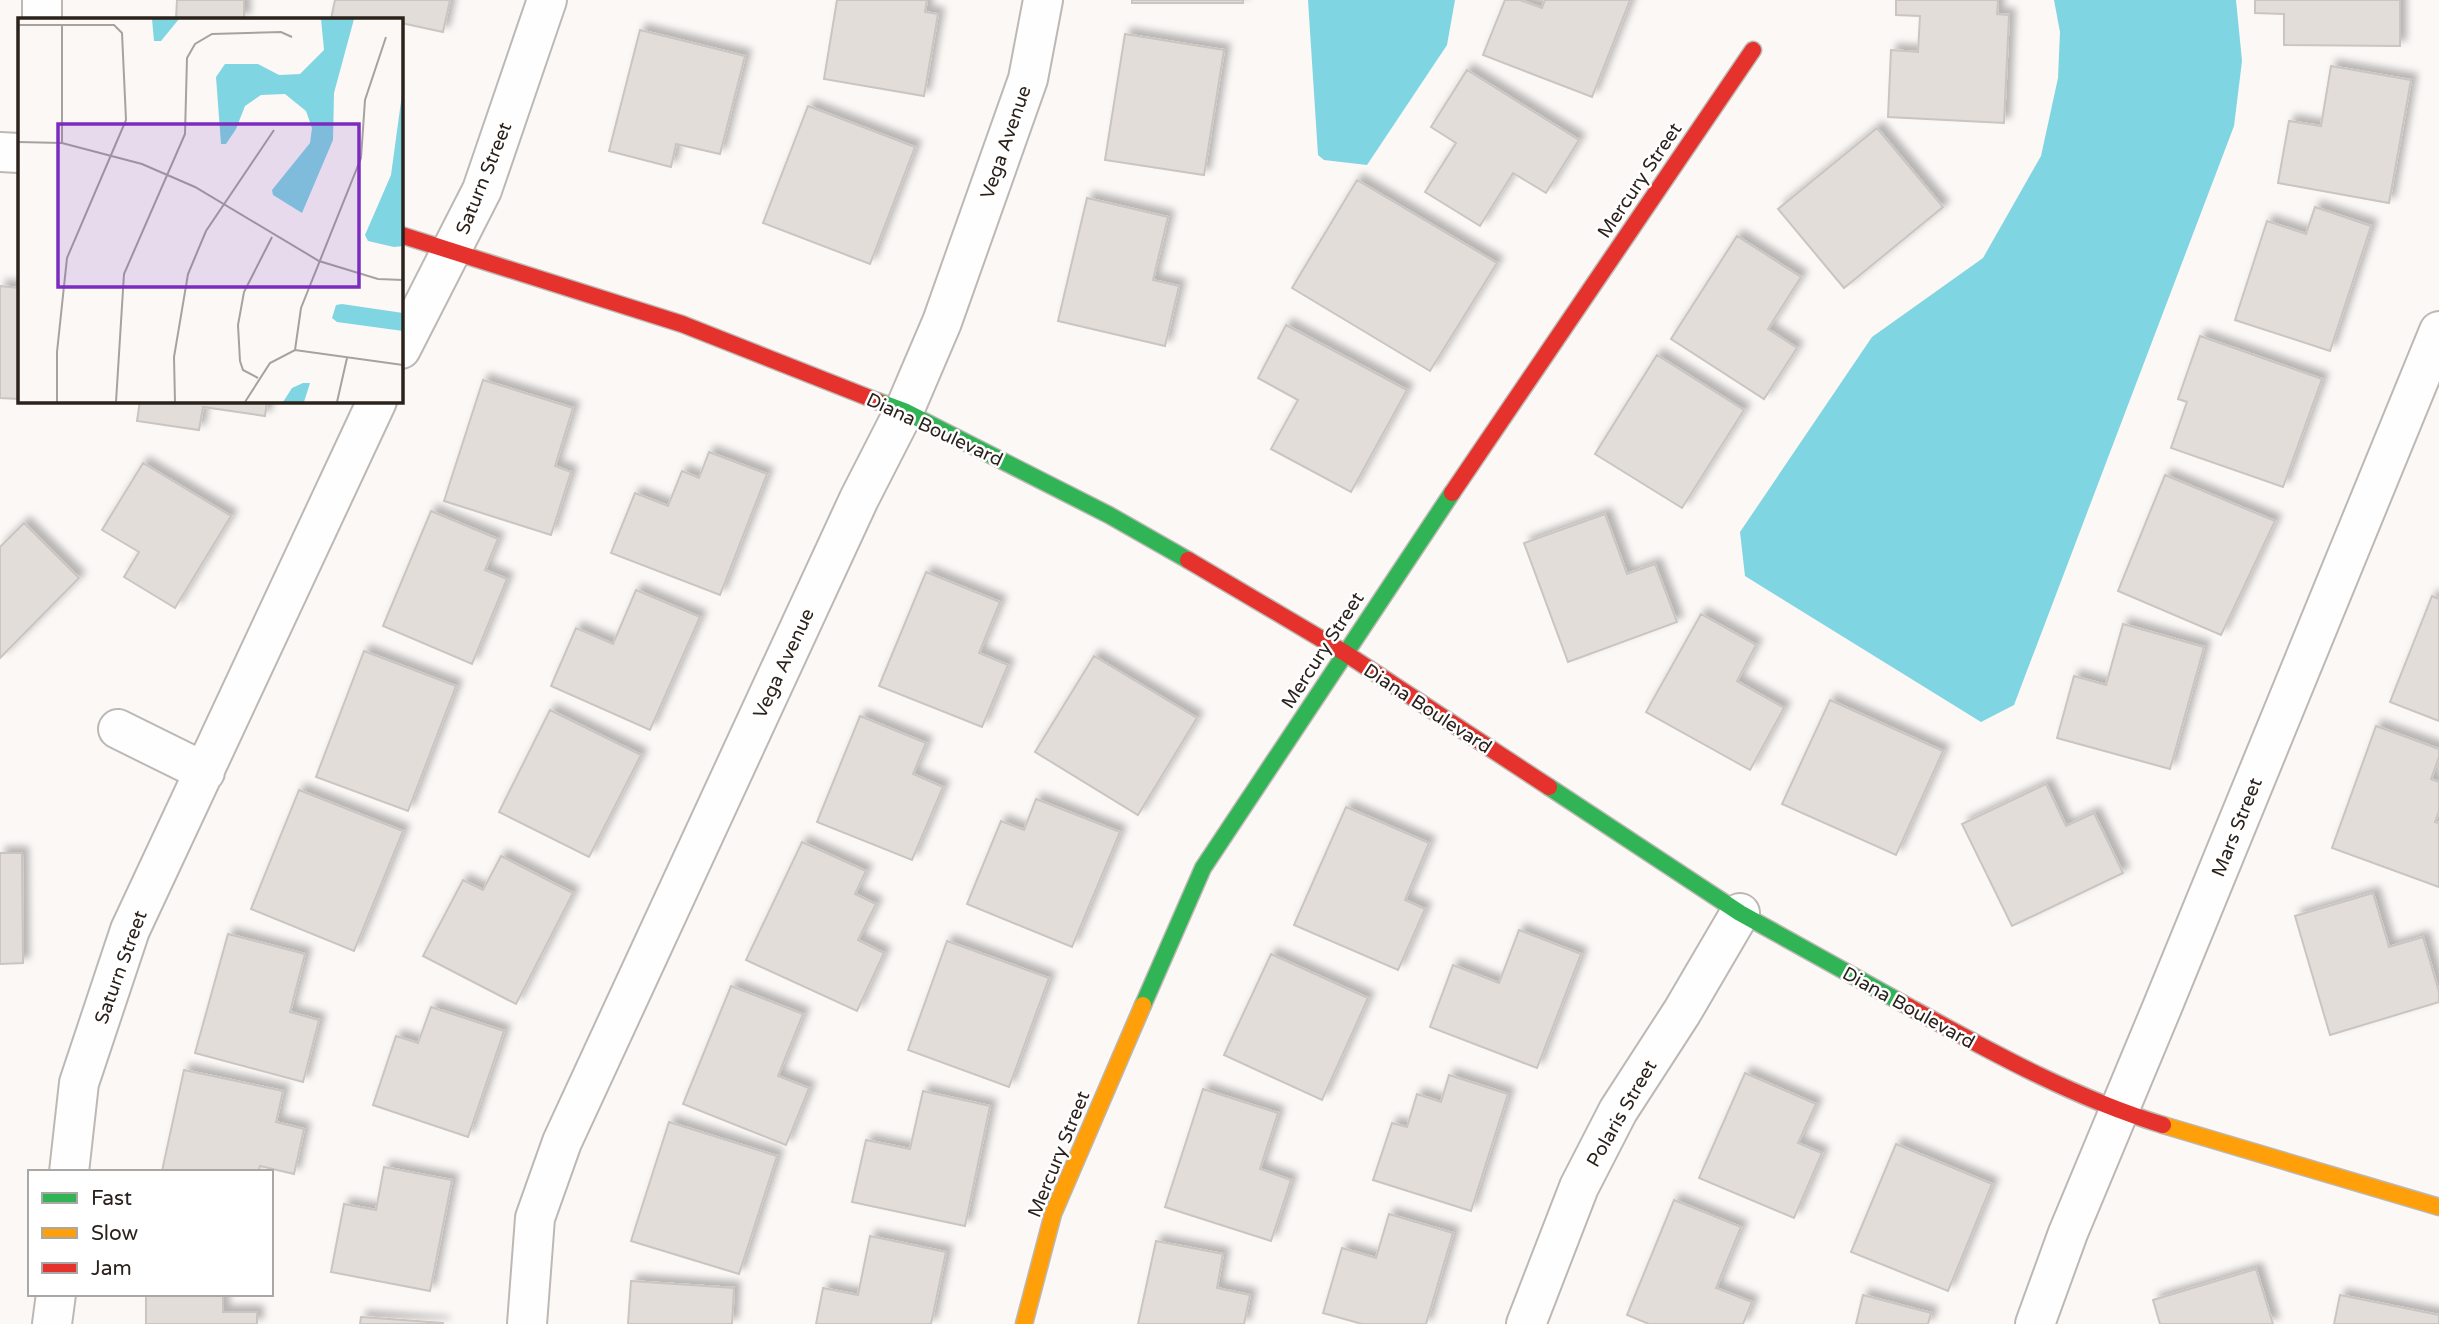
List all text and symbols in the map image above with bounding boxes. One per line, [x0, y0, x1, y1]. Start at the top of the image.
inset map [18, 18, 402, 402]
street label: Vega Avenue [976, 83, 1036, 202]
street label: Saturn Street [451, 119, 516, 238]
street label: Mercury Street [1593, 119, 1686, 242]
street label: Diana Boulevard [863, 389, 1006, 471]
street label: Mercury Street [1277, 588, 1369, 713]
street label: Vega Avenue [749, 605, 819, 722]
street label: Diana Boulevard [1359, 659, 1495, 758]
street label: Mars Street [2207, 775, 2267, 880]
street label: Saturn Street [90, 908, 152, 1027]
street label: Diana Boulevard [1839, 962, 1979, 1053]
street label: Polaris Street [1582, 1056, 1661, 1171]
street label: Mercury Street [1024, 1088, 1094, 1221]
legend [28, 1170, 273, 1296]
text: Fast [91, 1186, 132, 1211]
text: Slow [91, 1221, 139, 1246]
text: Jam [91, 1256, 132, 1281]

